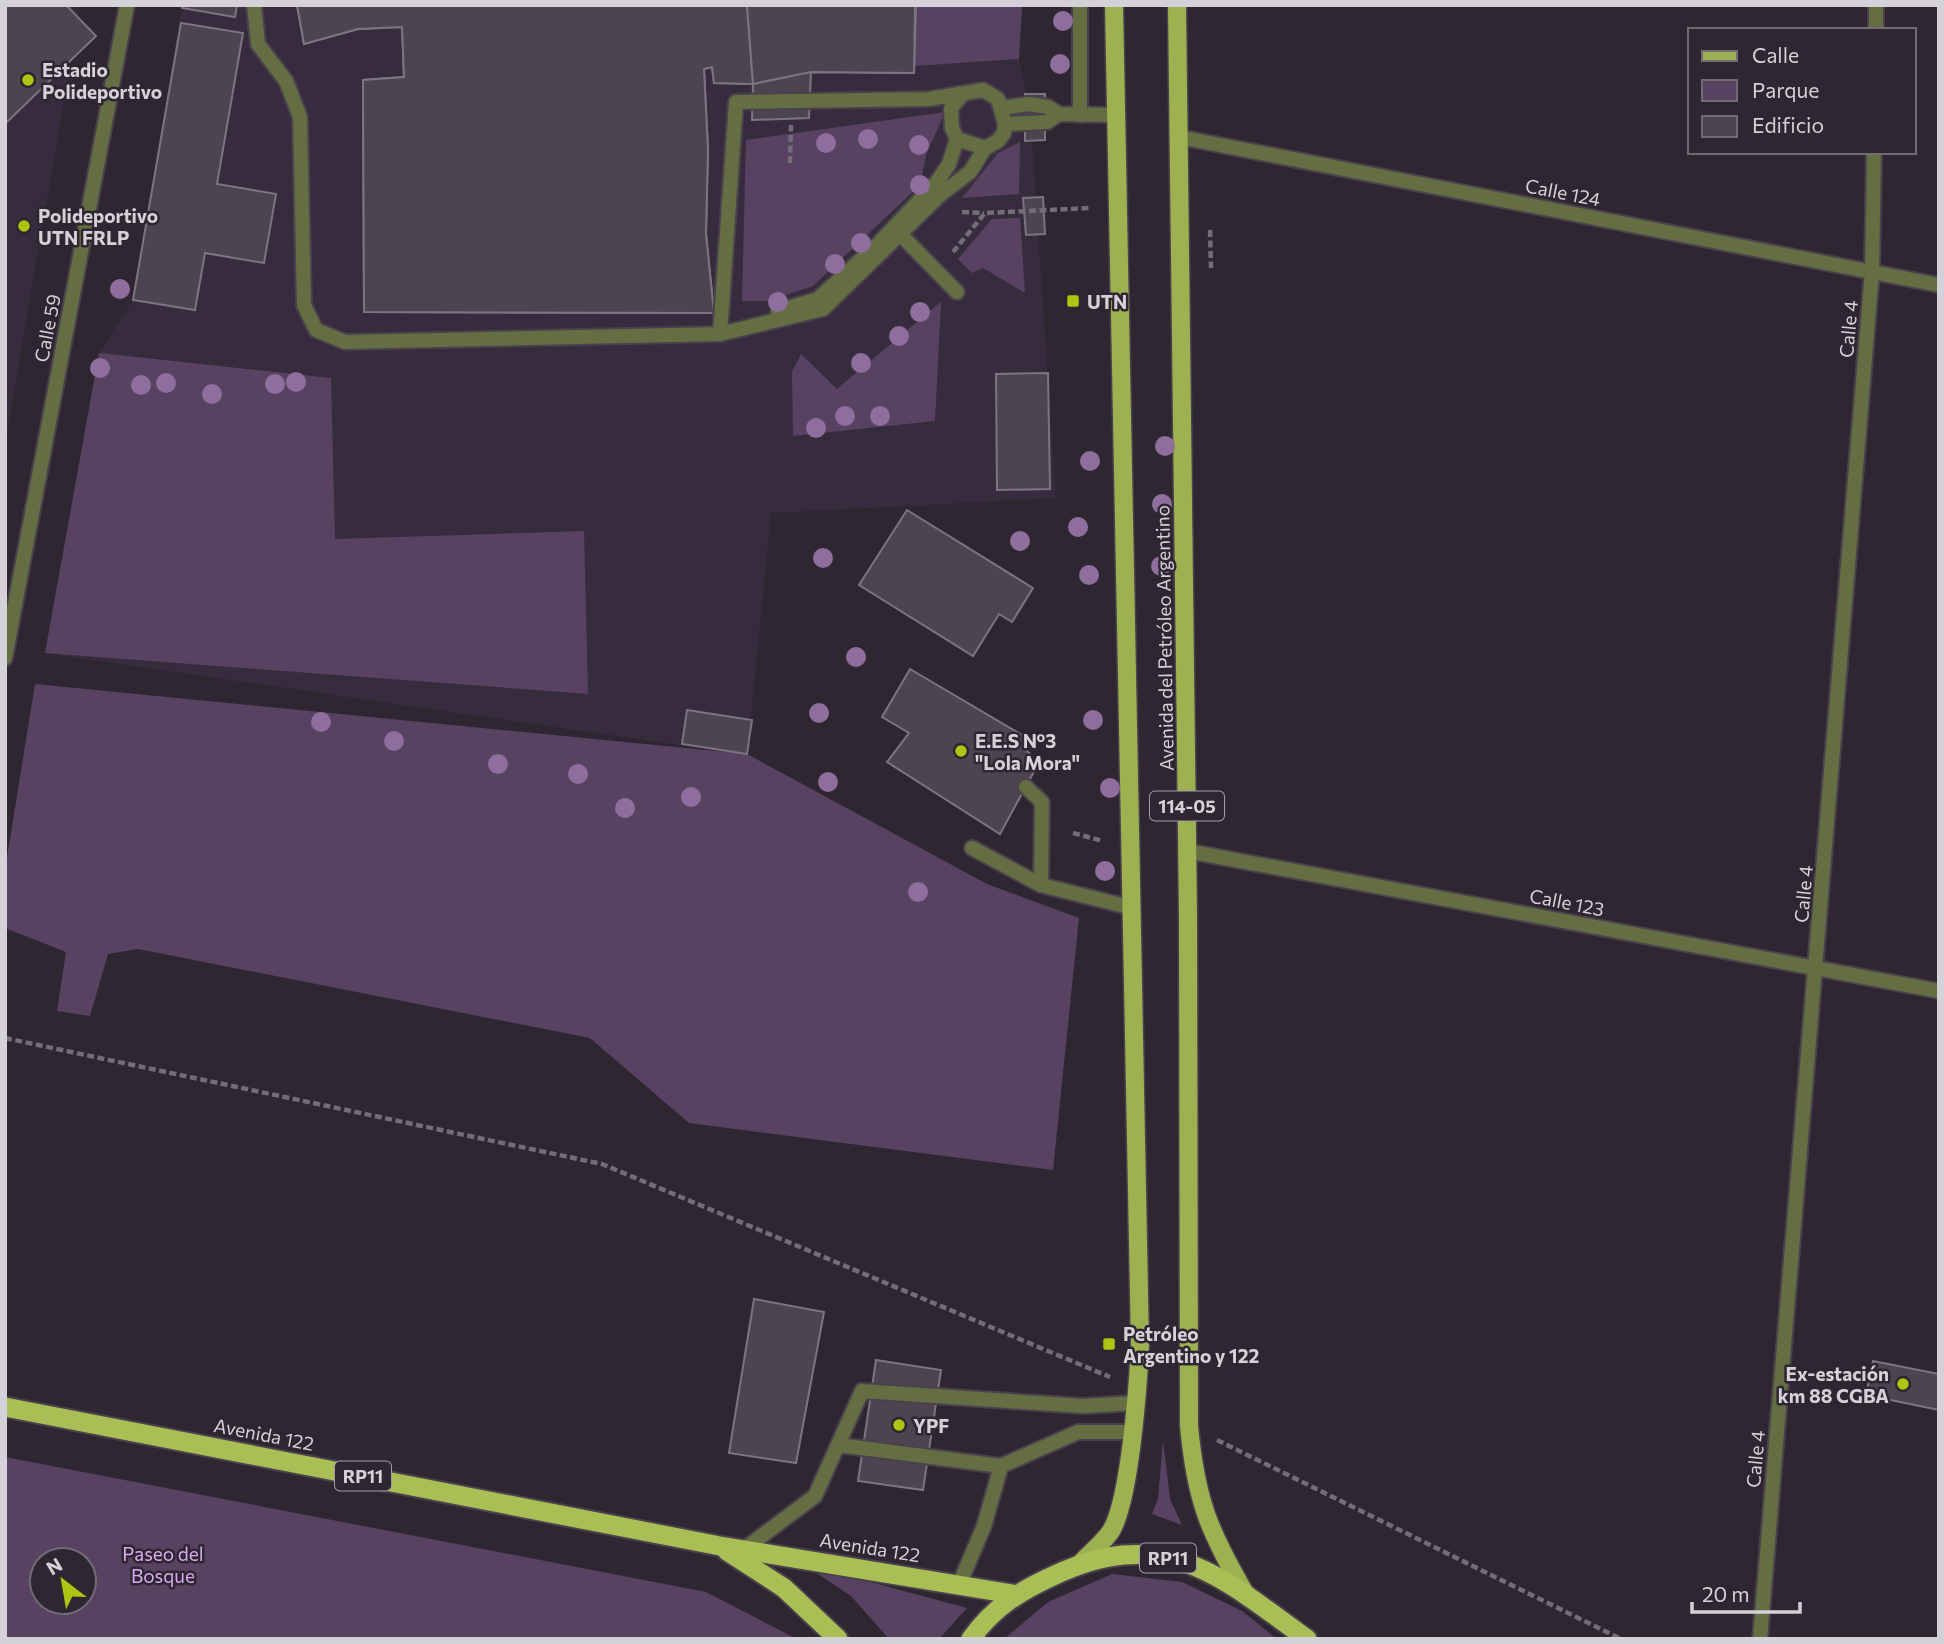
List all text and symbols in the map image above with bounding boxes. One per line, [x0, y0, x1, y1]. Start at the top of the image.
legend [1688, 28, 1916, 154]
text: Calle [1752, 42, 1799, 67]
place label: Estadio Polideportivo [42, 58, 162, 103]
marker: Estadio Polideportivo [20, 72, 36, 88]
text: Parque [1752, 77, 1819, 102]
text: Edificio [1752, 112, 1824, 137]
street label: Calle 124 [1524, 173, 1602, 211]
place label: Polideportivo UTN FRLP [38, 204, 158, 249]
marker: Polideportivo UTN FRLP [16, 218, 32, 234]
place label: UTN [1087, 290, 1127, 313]
street label: Calle 59 [29, 292, 65, 364]
marker: UTN [1065, 293, 1081, 309]
street label: Calle 4 [1834, 299, 1862, 359]
street label: Avenida del Petróleo Argentino [1150, 505, 1178, 771]
place label: E.E.S Nº3 "Lola Mora" [975, 729, 1080, 774]
marker: E.E.S Nº3 "Lola Mora" [953, 743, 969, 759]
road number: 114-05 [1150, 792, 1224, 820]
street label: Calle 4 [1789, 864, 1817, 924]
street label: Calle 123 [1528, 883, 1606, 921]
place label: Petróleo Argentino y 122 [1123, 1322, 1259, 1367]
marker: Petróleo Argentino y 122 [1101, 1336, 1117, 1352]
place label: Ex-estación km 88 CGBA [1778, 1362, 1889, 1407]
marker: Ex-estación km 88 CGBA [1895, 1376, 1911, 1392]
street label: Avenida 122 [212, 1413, 316, 1455]
place label: YPF [913, 1414, 949, 1437]
marker: YPF [891, 1417, 907, 1433]
street label: Calle 4 [1741, 1429, 1769, 1489]
road number: RP11 [335, 1462, 391, 1490]
street label: Avenida 122 [818, 1528, 922, 1566]
park label: Paseo del Bosque [122, 1542, 204, 1587]
road number: RP11 [1140, 1544, 1196, 1573]
north arrow [28, 1546, 98, 1616]
text: N [42, 1552, 66, 1580]
scale bar [1692, 1570, 1800, 1614]
text: 20 m [1702, 1581, 1750, 1606]

